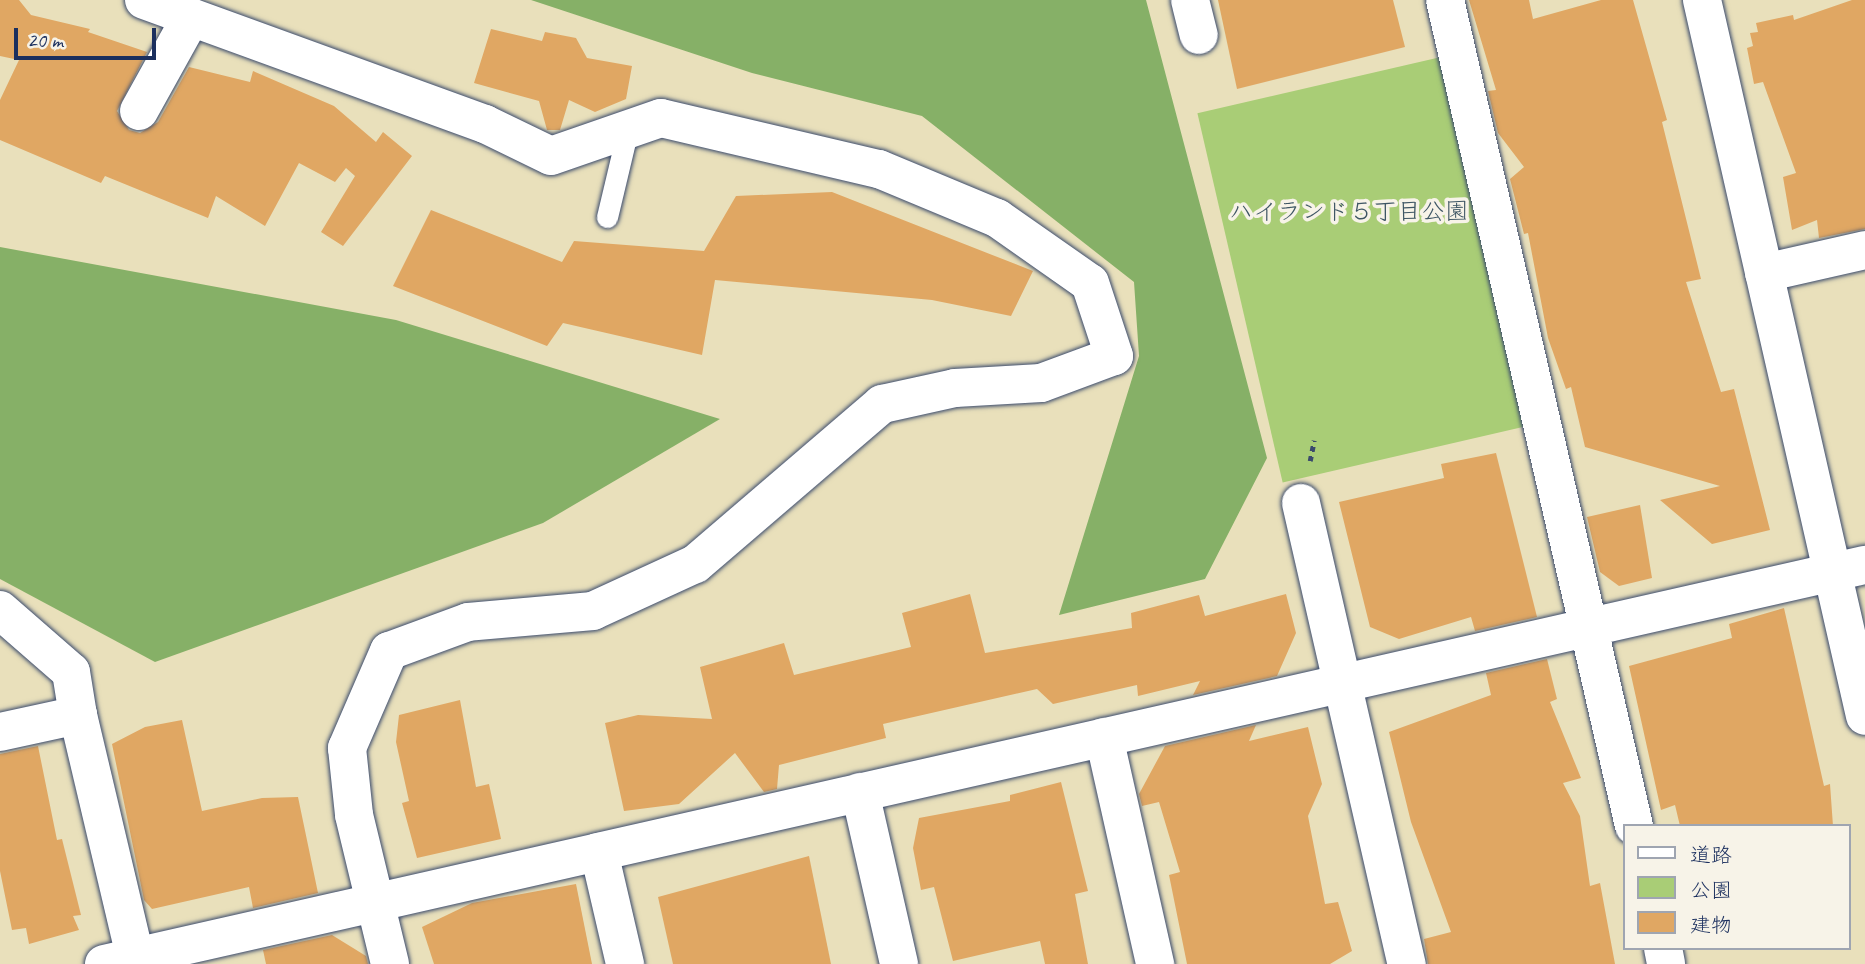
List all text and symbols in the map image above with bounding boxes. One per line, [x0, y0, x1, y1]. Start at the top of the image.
scale bar [18, 14, 159, 58]
text: 20 m [27, 27, 63, 53]
park label: ハイランド５丁目公園 [1229, 198, 1469, 226]
legend [1624, 824, 1851, 950]
text: 道路 [1690, 842, 1732, 868]
text: 公園 [1690, 877, 1732, 903]
text: 建物 [1690, 912, 1732, 938]

